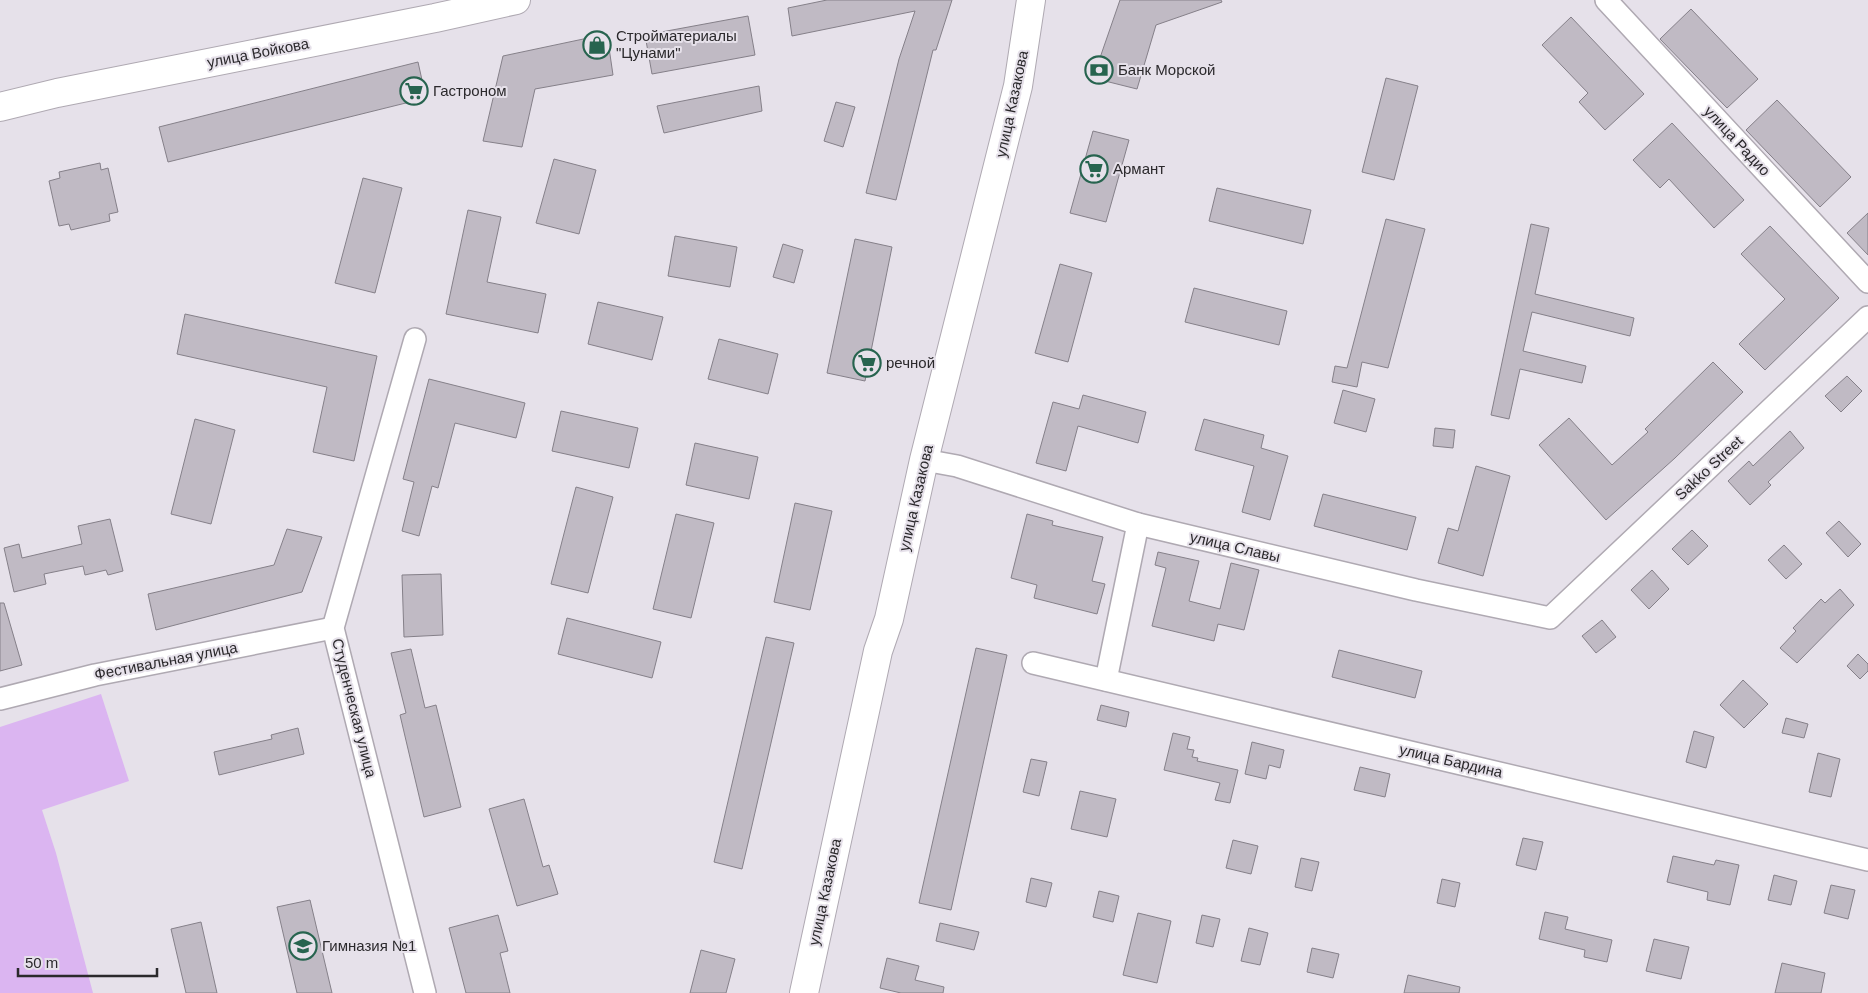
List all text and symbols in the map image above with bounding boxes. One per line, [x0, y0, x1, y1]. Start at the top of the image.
place label: Стройматериалы "Цунами" [616, 27, 737, 61]
shop icon: Стройматериалы "Цунами" [582, 30, 612, 60]
street label: улица Войкова [206, 34, 311, 71]
street label: улица Казакова [992, 48, 1031, 159]
bank icon: Банк Морской [1084, 55, 1114, 85]
place label: Банк Морской [1118, 61, 1216, 78]
supermarket icon: Гастроном [399, 76, 429, 106]
place label: Гастроном [433, 82, 507, 99]
street label: улица Радио [1701, 102, 1774, 179]
supermarket icon: Армант [1079, 154, 1109, 184]
place label: Армант [1113, 160, 1165, 177]
supermarket icon: речной [852, 348, 882, 378]
place label: речной [886, 354, 935, 371]
street label: Sakko Street [1671, 432, 1746, 503]
street label: улица Казакова [895, 442, 936, 553]
street label: улица Славы [1188, 528, 1282, 565]
street label: Студенческая улица [329, 637, 380, 780]
street label: Фестивальная улица [93, 638, 240, 683]
street label: улица Бардина [1398, 740, 1505, 781]
street label: улица Казакова [805, 836, 844, 947]
school or university icon: Гимназия №1 [288, 931, 318, 961]
place label: Гимназия №1 [322, 937, 416, 954]
scale bar [18, 946, 156, 978]
text: 50 m [25, 954, 58, 971]

